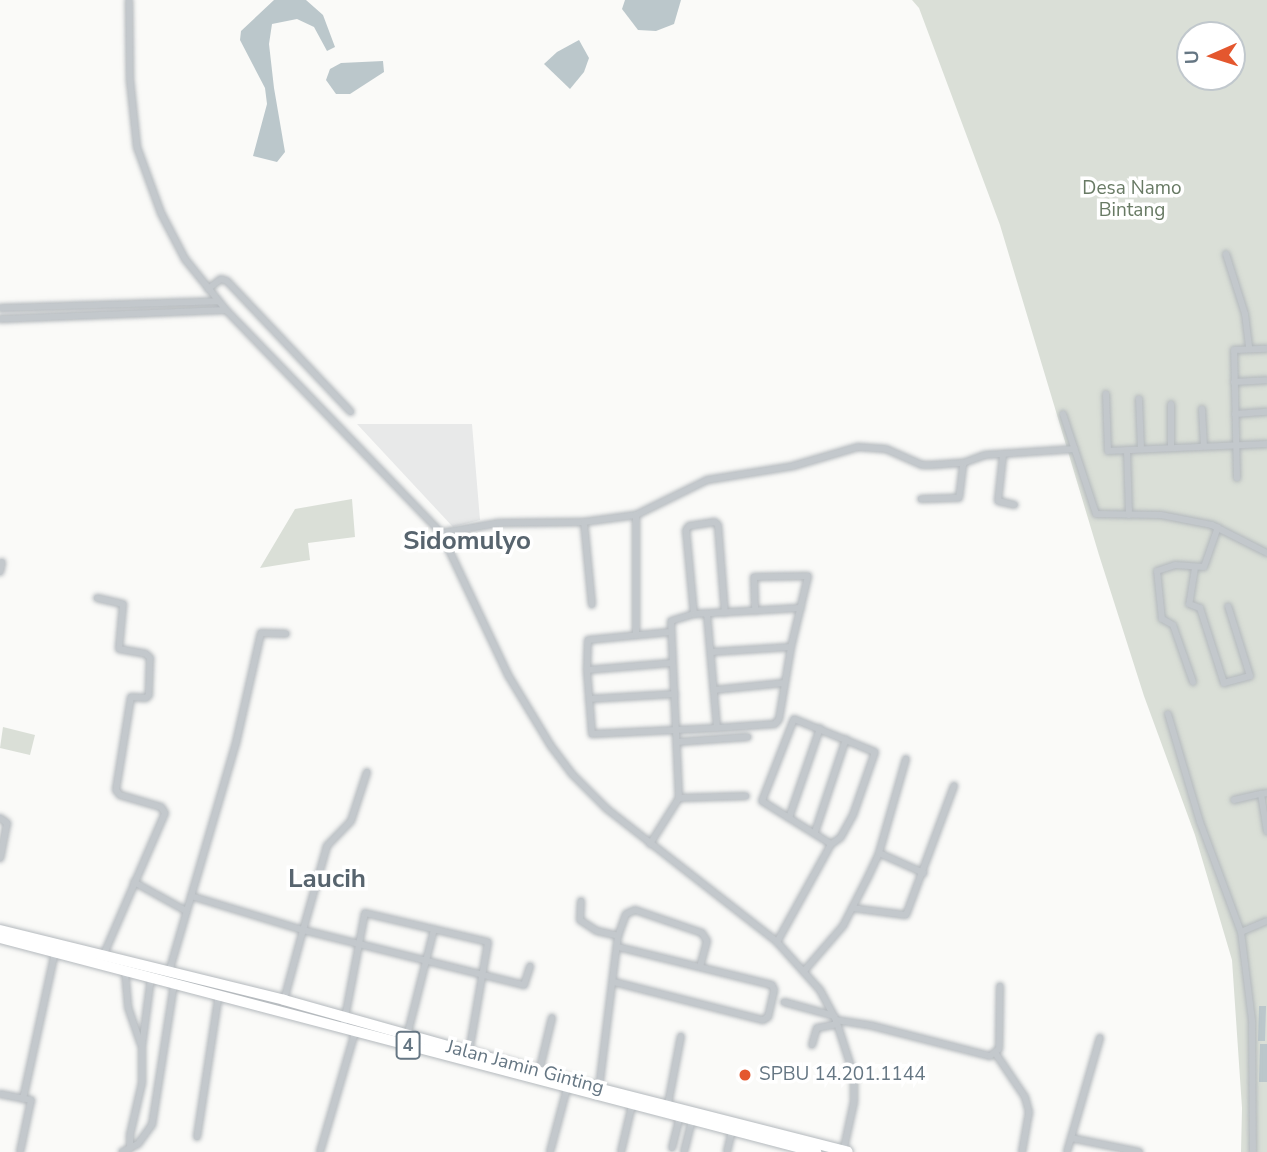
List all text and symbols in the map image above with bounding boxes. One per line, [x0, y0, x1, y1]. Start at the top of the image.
north arrow [1176, 21, 1246, 91]
text: U [1179, 49, 1205, 65]
park label: Desa Namo Bintang [1082, 178, 1182, 222]
district label: Sidomulyo [403, 525, 531, 557]
district label: Laucih [288, 863, 366, 895]
road number: 4 [394, 1030, 422, 1060]
street label: Jalan Jamin Ginting [444, 1036, 606, 1100]
place label: SPBU 14.201.1144 [759, 1064, 926, 1086]
marker: SPBU 14.201.1144 [737, 1067, 753, 1083]

